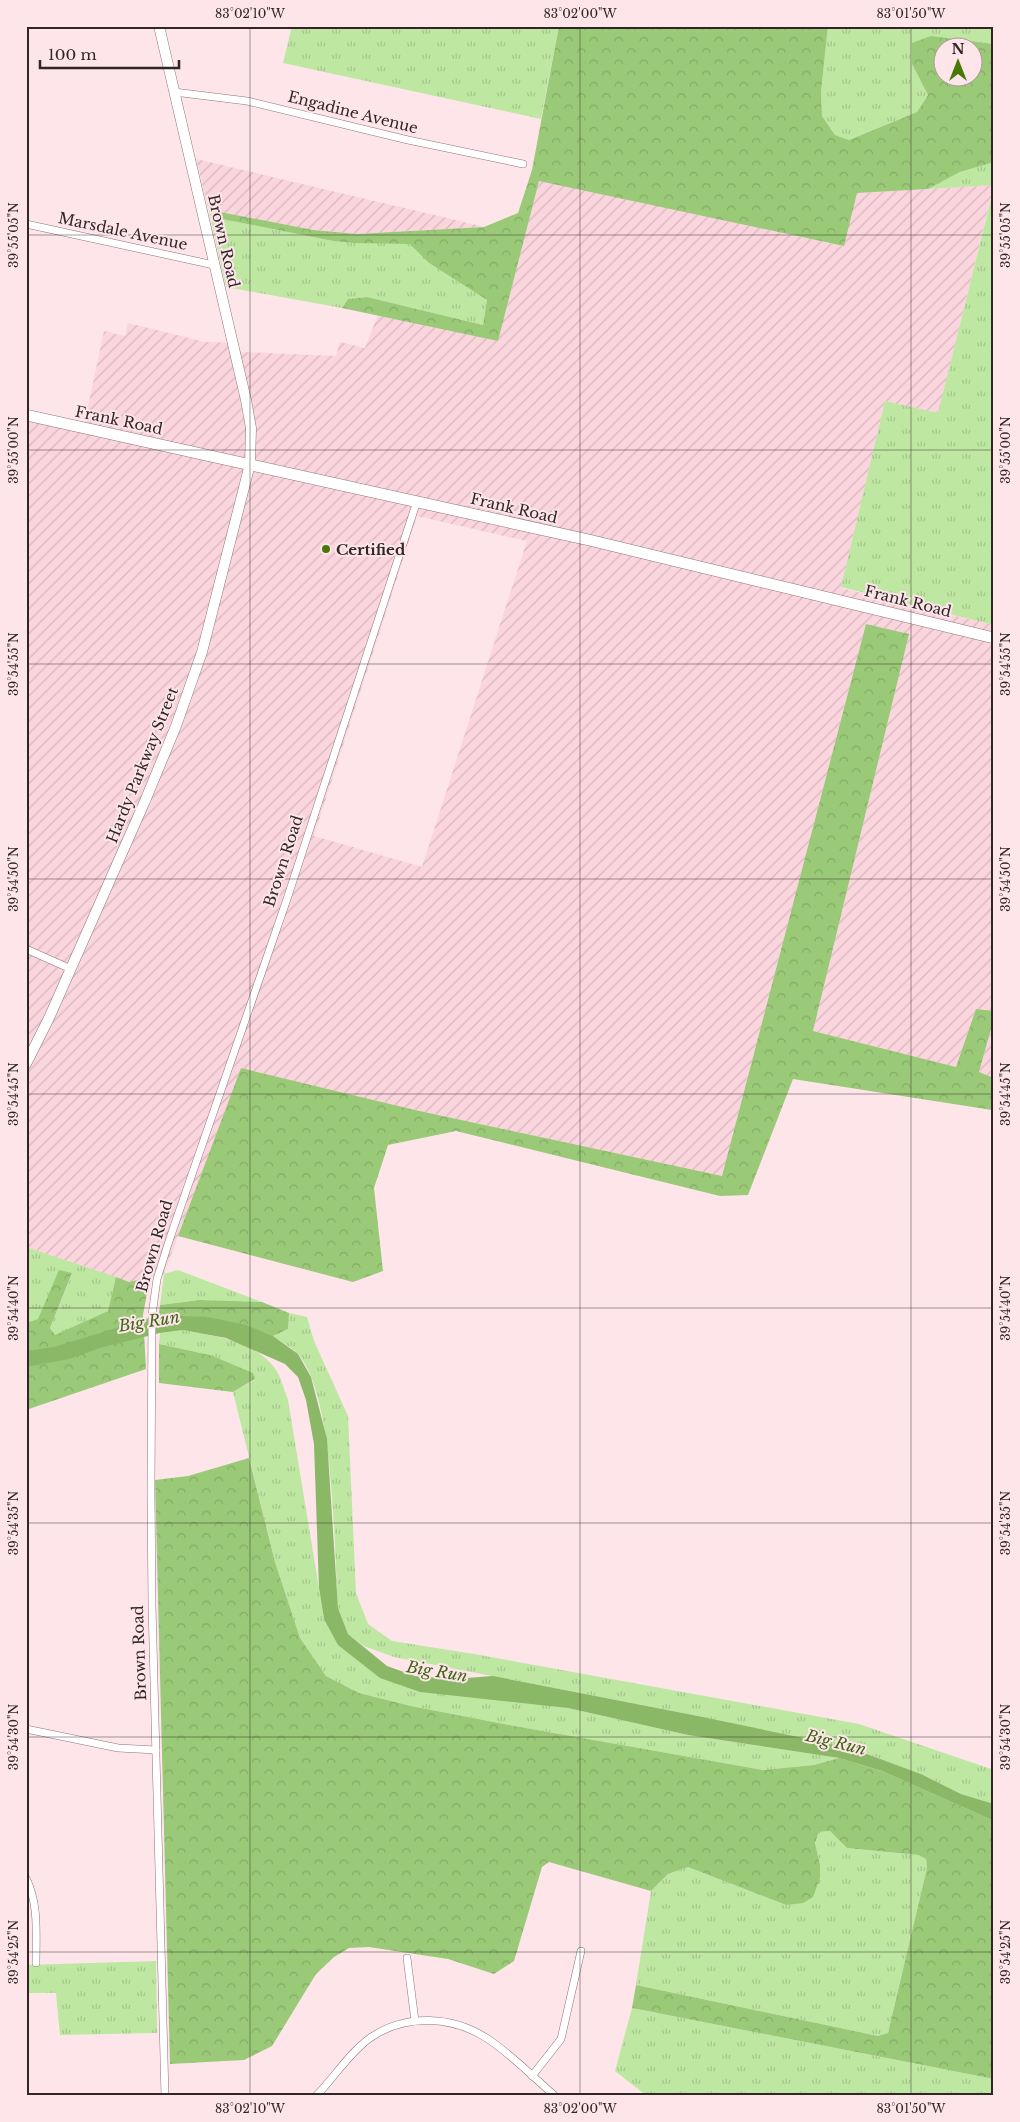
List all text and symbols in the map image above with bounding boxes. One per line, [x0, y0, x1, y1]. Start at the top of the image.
text: 83°02'10"W [215, 6, 286, 21]
text: 83°02'00"W [543, 6, 617, 21]
text: 83°01'50"W [877, 6, 946, 21]
scale bar [40, 38, 179, 70]
north arrow [932, 38, 982, 88]
text: N [951, 40, 965, 58]
text: 100 m [48, 45, 97, 64]
street label: Engadine Avenue [286, 87, 420, 137]
street label: Brown Road [204, 192, 244, 290]
text: 39°55'05"N [6, 202, 21, 268]
text: 39°55'05"N [998, 202, 1013, 268]
street label: Marsdale Avenue [57, 208, 189, 254]
street label: Frank Road [74, 401, 164, 439]
text: 39°55'00"N [6, 416, 21, 484]
text: 39°55'00"N [998, 416, 1013, 484]
street label: Frank Road [469, 489, 559, 527]
place label: Certified [336, 540, 406, 559]
marker: Certified [320, 543, 332, 555]
street label: Frank Road [863, 581, 953, 621]
text: 39°54'55"N [6, 632, 21, 696]
text: 39°54'55"N [998, 632, 1013, 696]
street label: Hardy Parkway Street [102, 684, 182, 846]
street label: Brown Road [259, 813, 307, 909]
text: 39°54'50"N [6, 846, 21, 912]
text: 39°54'50"N [998, 846, 1013, 912]
text: 39°54'45"N [6, 1062, 21, 1126]
text: 39°54'45"N [998, 1062, 1013, 1126]
street label: Brown Road [132, 1198, 176, 1294]
text: 39°54'40"N [6, 1275, 21, 1341]
text: 39°54'40"N [998, 1275, 1013, 1341]
water label: Big Run [116, 1306, 181, 1336]
text: 39°54'35"N [6, 1491, 21, 1555]
text: 39°54'35"N [998, 1491, 1013, 1555]
street label: Brown Road [128, 1605, 150, 1701]
water label: Big Run [404, 1656, 469, 1686]
text: 39°54'30"N [6, 1704, 21, 1770]
text: 39°54'30"N [998, 1704, 1013, 1770]
water label: Big Run [803, 1725, 868, 1759]
text: 39°54'25"N [6, 1920, 21, 1984]
text: 39°54'25"N [998, 1920, 1013, 1984]
text: 83°02'10"W [215, 2101, 286, 2116]
text: 83°02'00"W [543, 2101, 617, 2116]
text: 83°01'50"W [877, 2101, 946, 2116]

